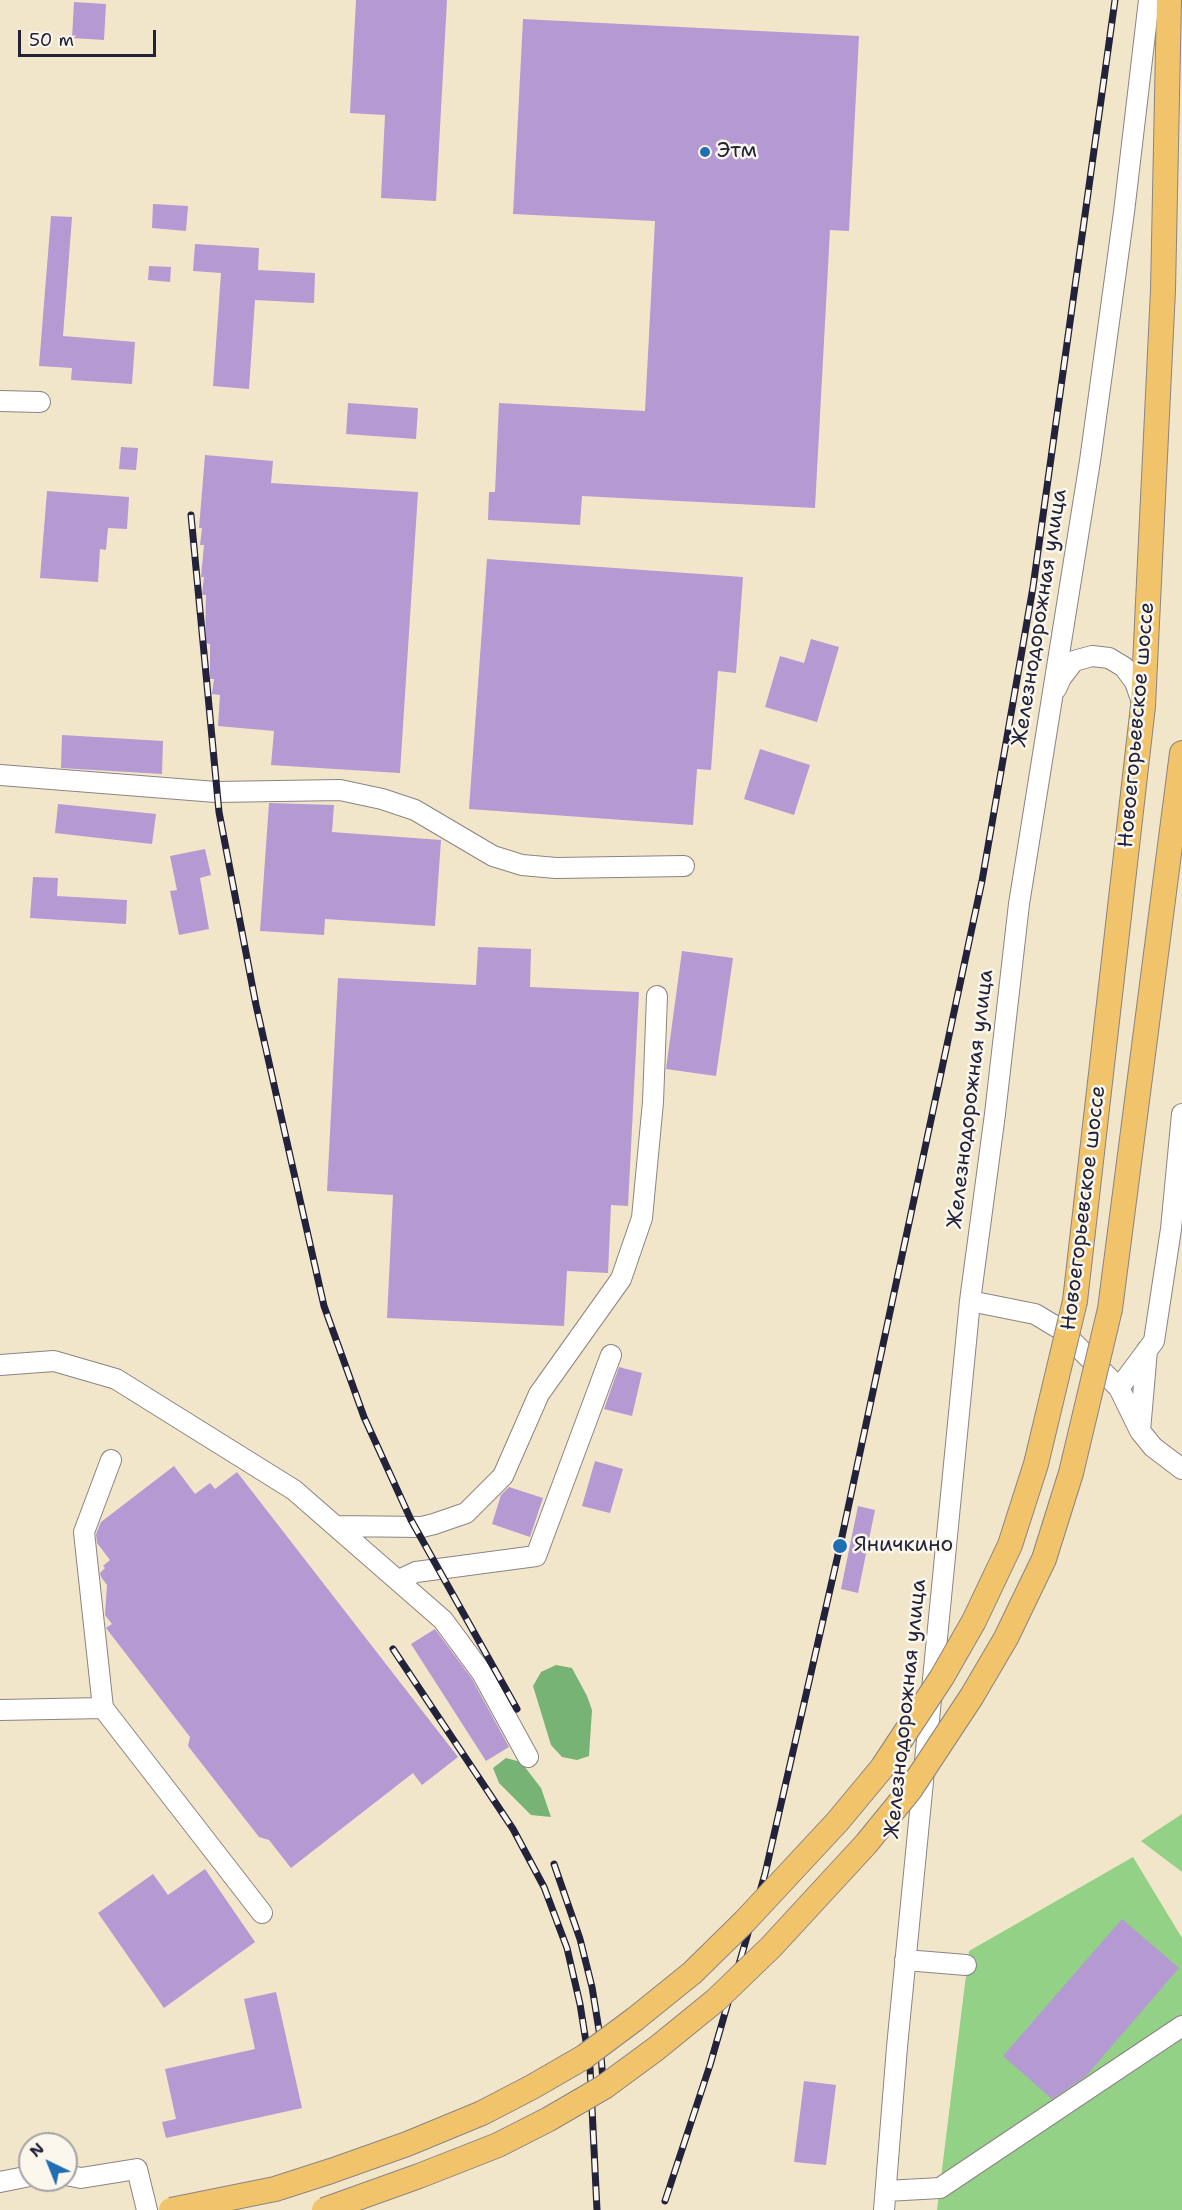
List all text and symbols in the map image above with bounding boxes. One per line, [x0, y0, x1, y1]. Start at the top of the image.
scale bar [21, 18, 159, 56]
text: 50 m [29, 28, 74, 52]
place label: Этм [717, 139, 757, 165]
marker: Этм [698, 145, 712, 159]
street label: Железнодорожная улица [1007, 487, 1073, 749]
street label: Новоегорьевское шоссе [1114, 601, 1160, 849]
street label: Железнодорожная улица [943, 968, 999, 1230]
street label: Новоегорьевское шоссе [1056, 1084, 1112, 1332]
place label: Яничкино [854, 1533, 953, 1559]
marker: Яничкино [831, 1537, 849, 1555]
street label: Железнодорожная улица [880, 1578, 932, 1840]
north arrow [18, 2132, 78, 2192]
text: N [25, 2138, 49, 2162]

